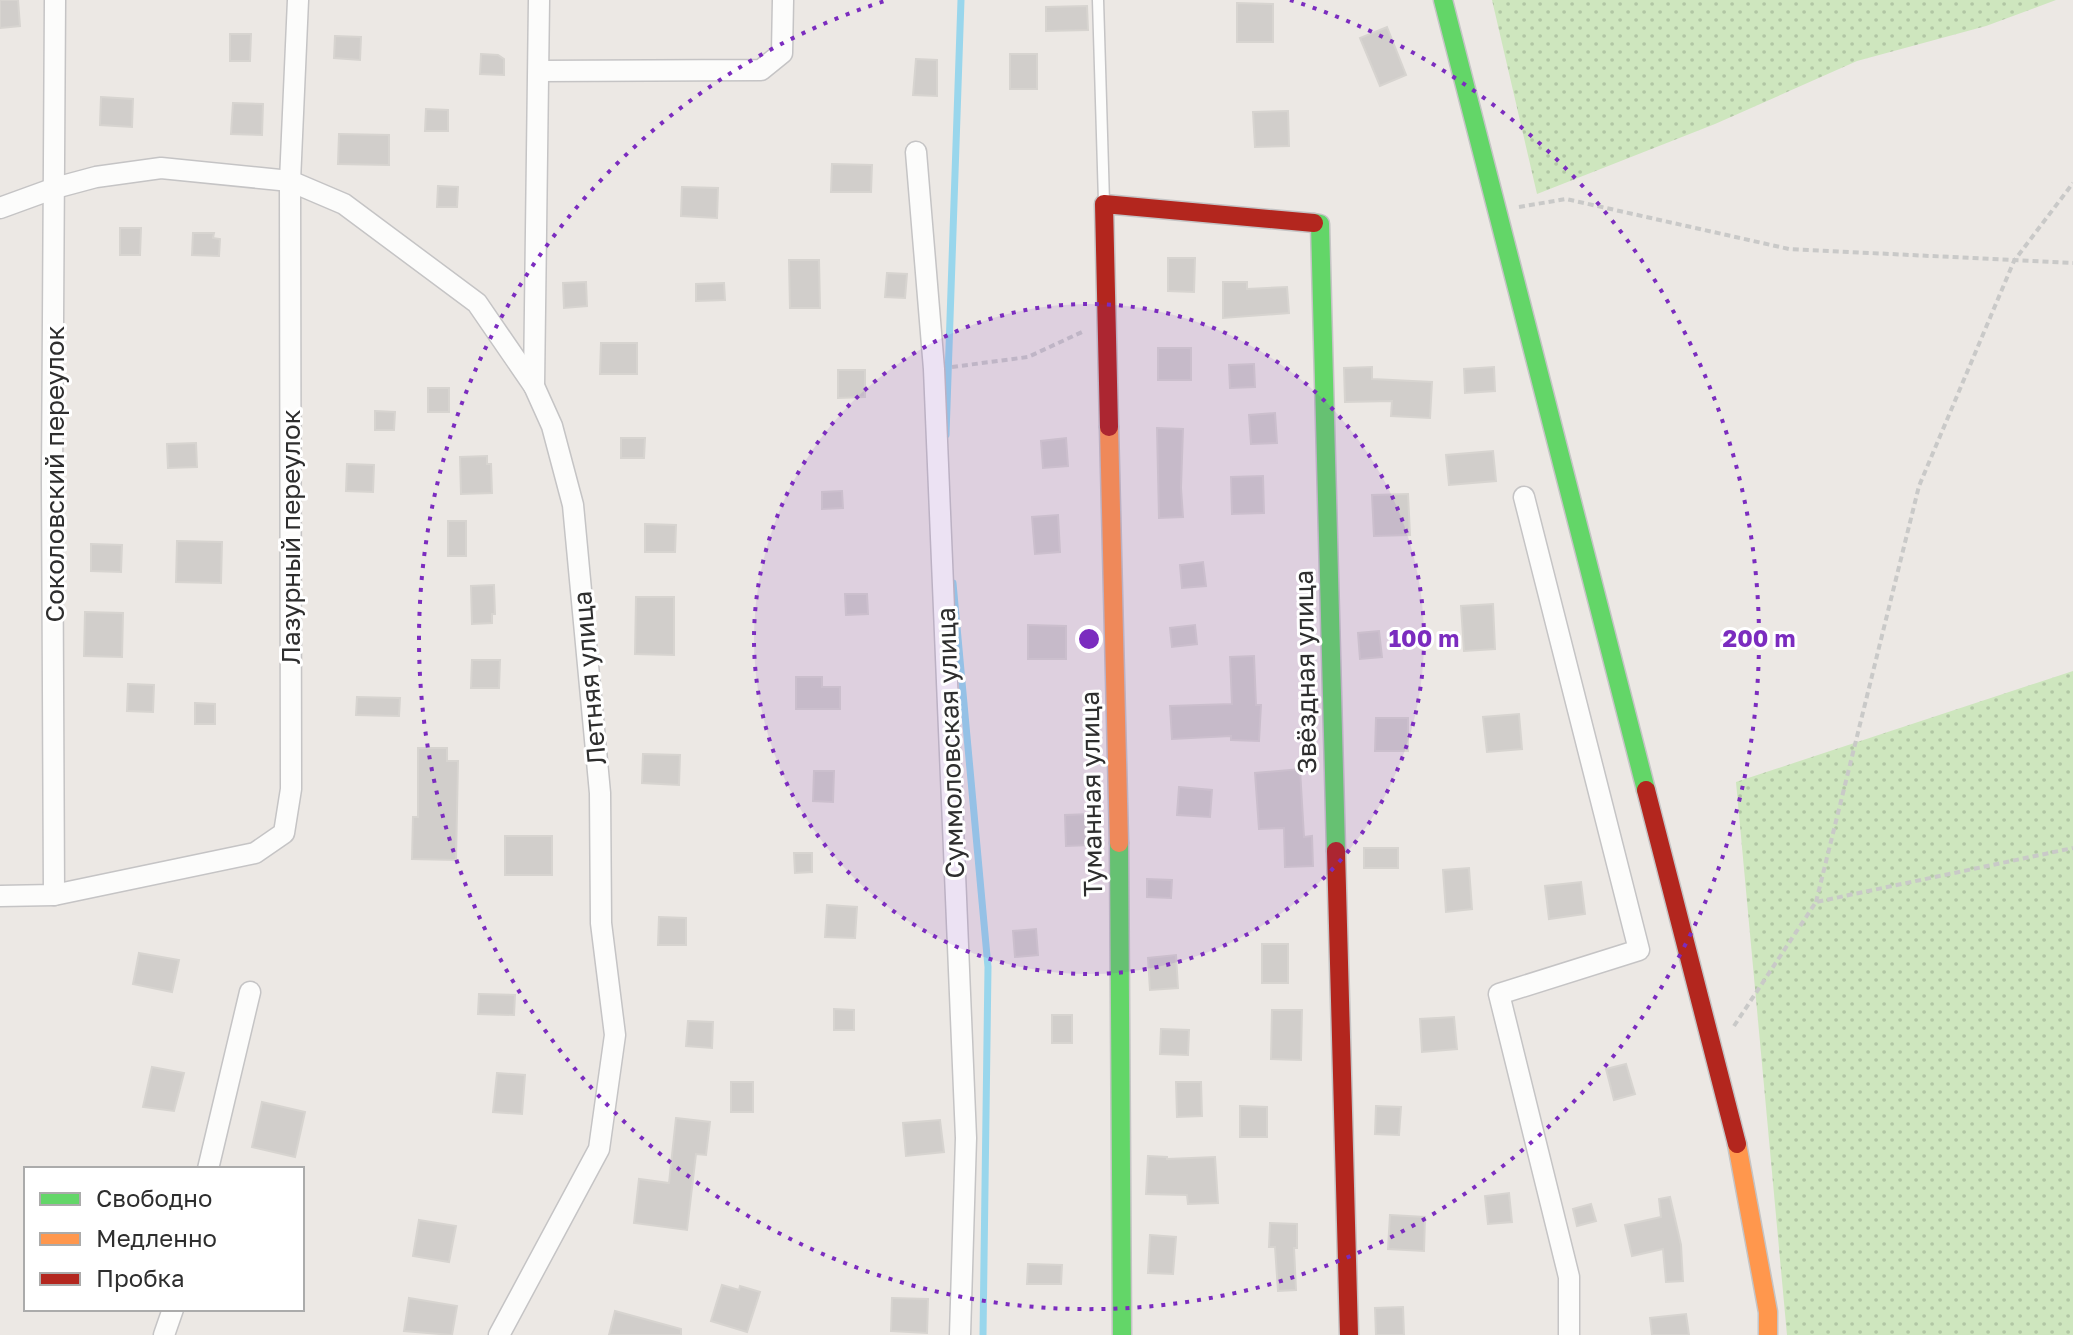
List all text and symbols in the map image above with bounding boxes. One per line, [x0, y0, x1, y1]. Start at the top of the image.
street label: Соколовский переулок [39, 325, 70, 622]
street label: Лазурный переулок [275, 409, 306, 665]
street label: Звёздная улица [1288, 570, 1322, 774]
street label: Летняя улица [566, 590, 612, 766]
street label: Суммоловская улица [930, 607, 970, 879]
text: 100 m [1389, 623, 1459, 652]
text: 200 m [1723, 623, 1795, 652]
centre of rings [1075, 625, 1103, 653]
street label: Туманная улица [1074, 691, 1108, 897]
legend [24, 1167, 304, 1311]
text: Свободно [96, 1183, 212, 1212]
text: Медленно [96, 1223, 217, 1252]
text: Пробка [96, 1263, 185, 1292]

